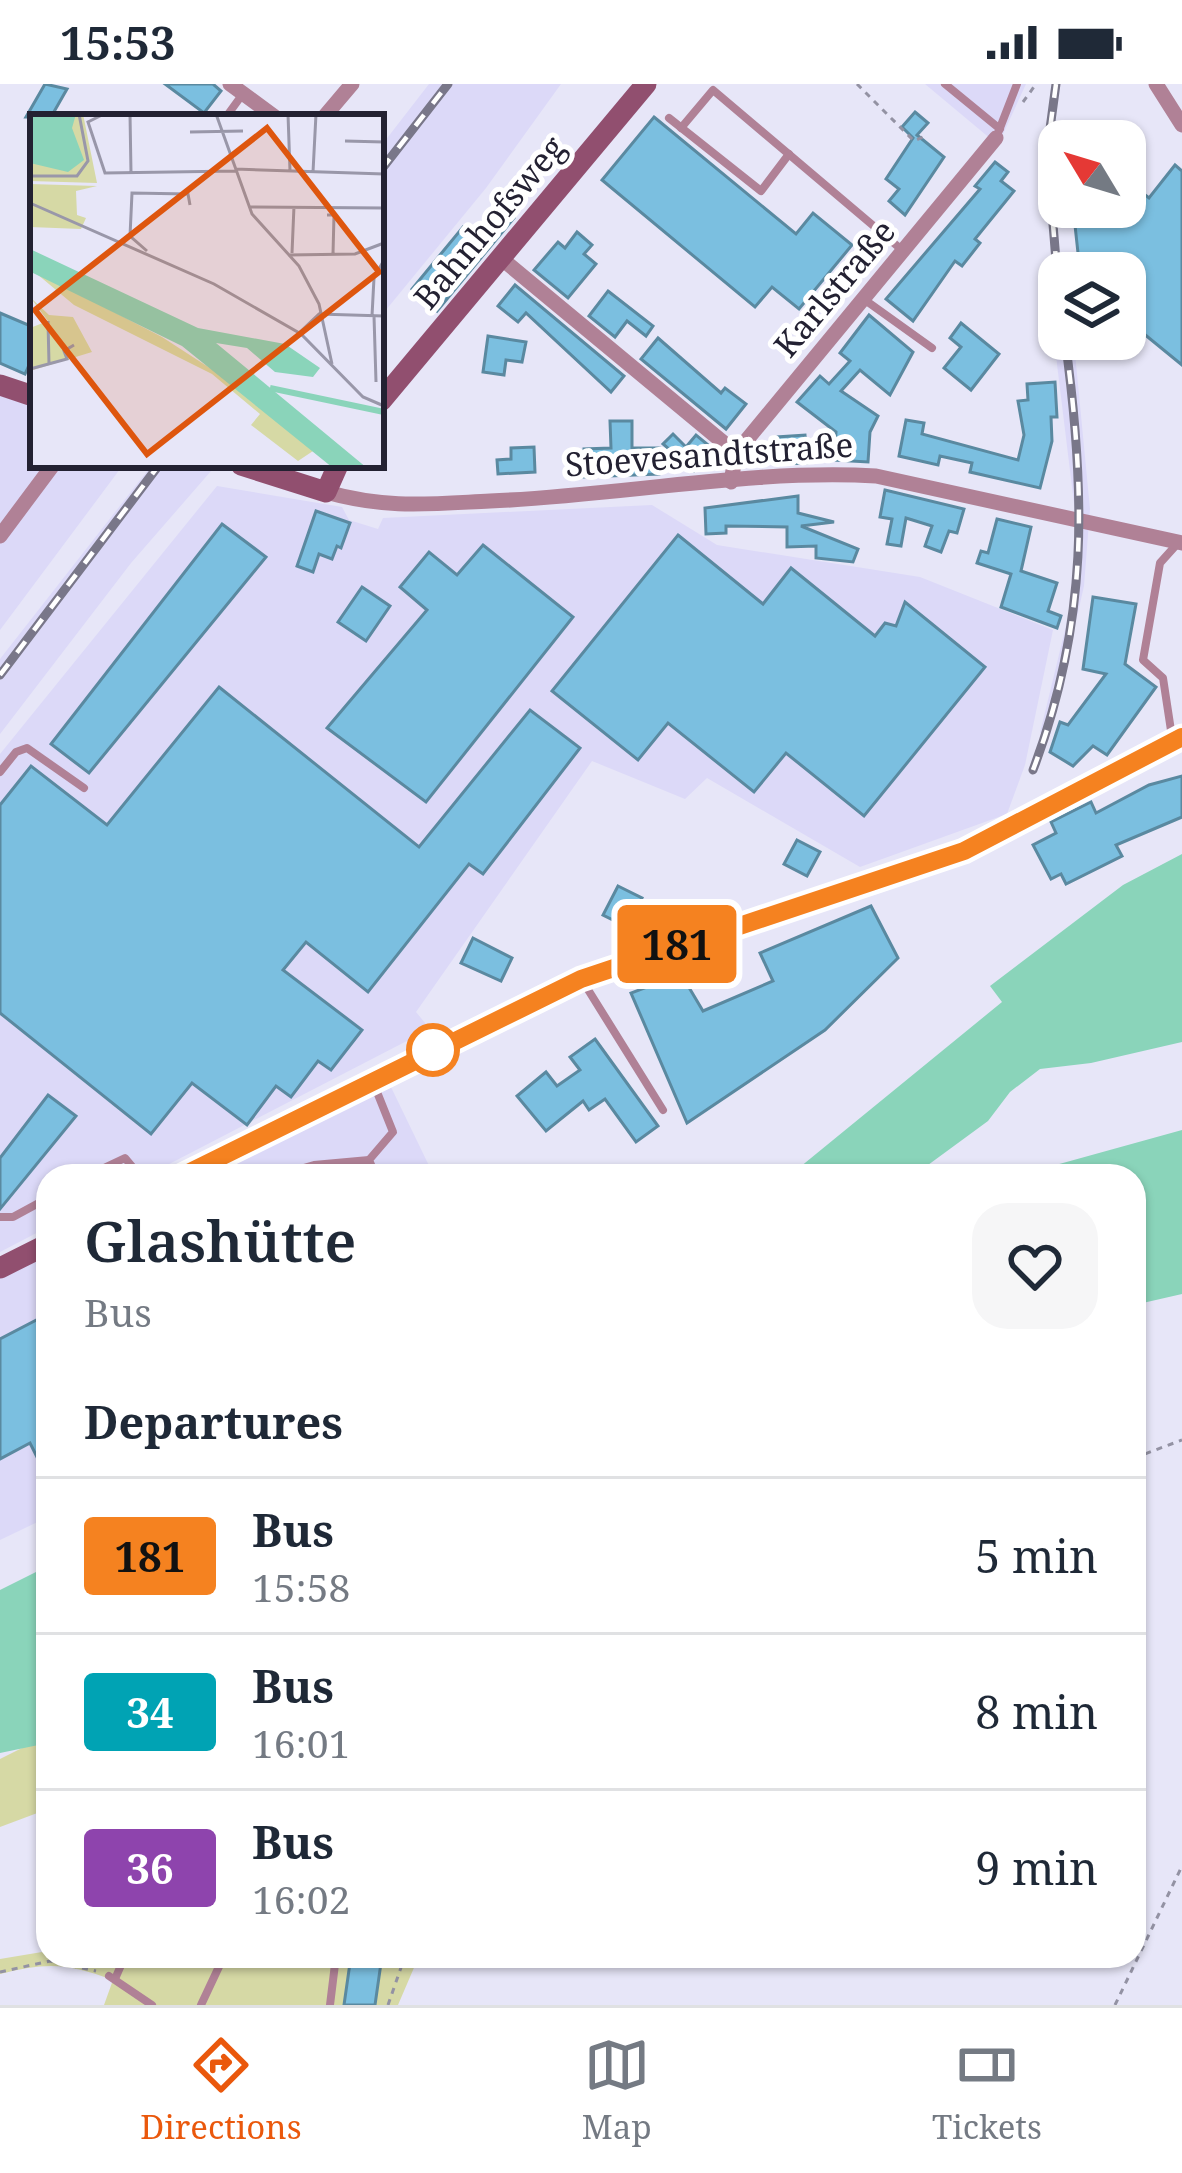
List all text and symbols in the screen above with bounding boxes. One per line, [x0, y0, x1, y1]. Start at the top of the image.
text: 15:53 [60, 12, 175, 73]
inset map [30, 114, 384, 468]
north arrow [1038, 120, 1146, 228]
map controls [1038, 120, 1146, 360]
street label: Bahnhofsweg [403, 126, 575, 318]
street label: Karlstraße [763, 210, 905, 366]
button: layers [1038, 252, 1146, 360]
street label: Stoevesandtstraße [563, 421, 855, 487]
line badge: 181 [608, 905, 746, 983]
text: 181 [641, 915, 713, 972]
unlabelled marker [408, 1025, 458, 1075]
text: Glashütte [84, 1201, 356, 1279]
button: heart [972, 1203, 1098, 1329]
text: Bus [84, 1285, 152, 1338]
text: Departures [84, 1391, 343, 1452]
text: Bus [252, 1499, 334, 1560]
text: 5 min [975, 1525, 1098, 1586]
text: 181 [114, 1527, 186, 1584]
text: 15:58 [252, 1560, 350, 1613]
text: Bus [252, 1655, 334, 1716]
text: 8 min [975, 1681, 1098, 1742]
text: 34 [126, 1683, 174, 1740]
text: 16:01 [252, 1716, 350, 1769]
text: Bus [252, 1811, 334, 1872]
text: 9 min [975, 1837, 1098, 1898]
text: 36 [126, 1839, 174, 1896]
text: 16:02 [252, 1872, 350, 1925]
tab: Directions [140, 2032, 302, 2149]
tab: Map [582, 2032, 652, 2149]
tab: Tickets [932, 2032, 1042, 2149]

